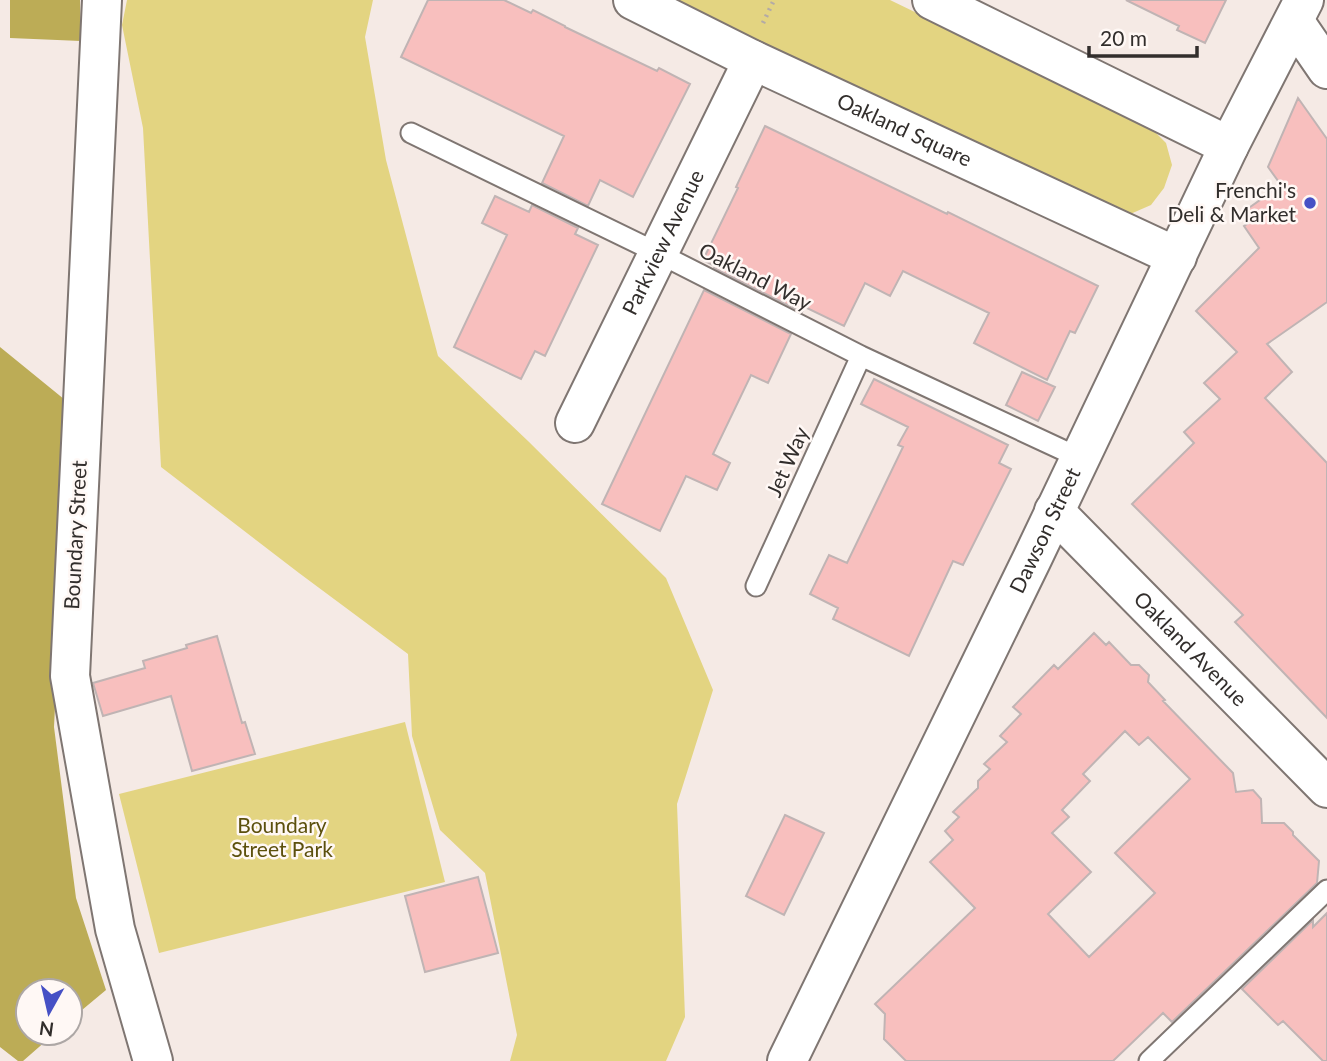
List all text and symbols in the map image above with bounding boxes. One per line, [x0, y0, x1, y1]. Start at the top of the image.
scale bar [1089, 14, 1198, 58]
text: 20 m [1100, 25, 1147, 50]
street label: Oakland Square [834, 87, 976, 171]
street label: Parkview Avenue [616, 165, 708, 318]
place label: Frenchi's Deli & Market [1168, 177, 1296, 226]
marker: Frenchi's Deli & Market [1302, 195, 1318, 211]
street label: Oakland Way [695, 237, 816, 315]
street label: Jet Way [760, 422, 813, 500]
street label: Boundary Street [58, 459, 91, 610]
street label: Dawson Street [1003, 463, 1085, 597]
street label: Oakland Avenue [1129, 586, 1253, 711]
park label: Boundary Street Park [231, 812, 333, 861]
north arrow [14, 977, 84, 1047]
text: N [38, 1017, 55, 1042]

